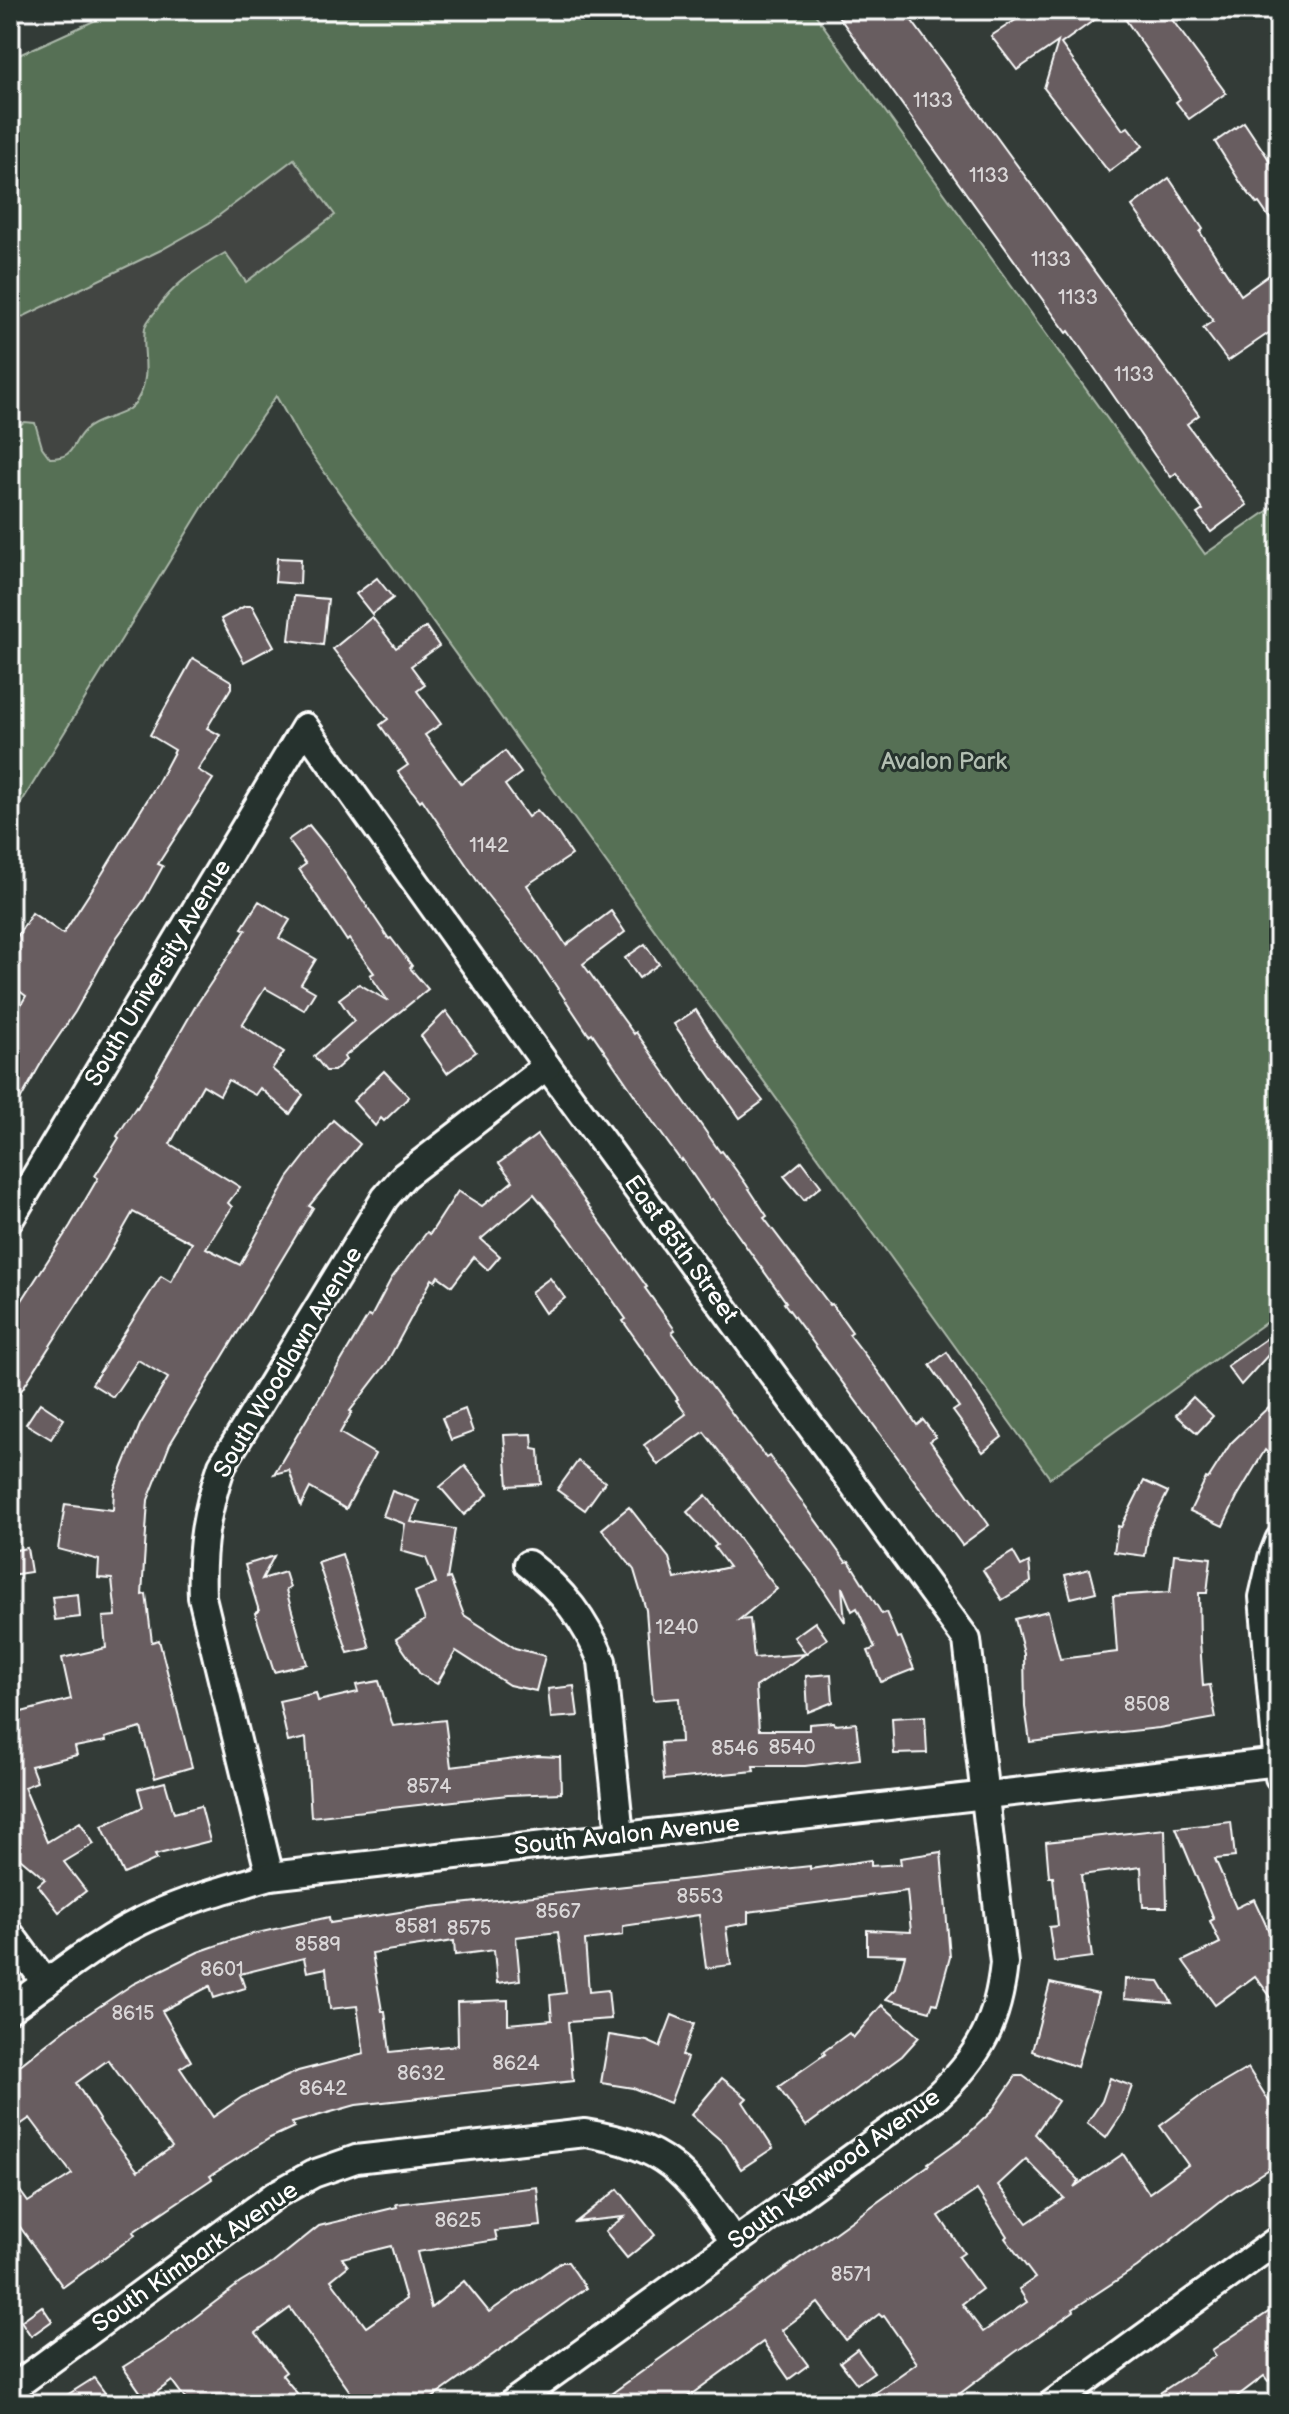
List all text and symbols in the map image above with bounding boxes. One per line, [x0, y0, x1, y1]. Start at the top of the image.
house number: 1133 [913, 89, 953, 113]
house number: 1133 [969, 164, 1009, 188]
house number: 1133 [1031, 248, 1071, 272]
house number: 1133 [1058, 286, 1098, 310]
house number: 1133 [1114, 363, 1154, 387]
park label: Avalon Park [881, 747, 1007, 776]
house number: 1142 [469, 834, 509, 858]
street label: South University Avenue [79, 854, 237, 1092]
street label: East 85th Street [618, 1170, 745, 1329]
street label: South Woodlawn Avenue [207, 1241, 369, 1483]
house number: 1240 [655, 1616, 699, 1640]
house number: 8508 [1124, 1693, 1170, 1717]
house number: 8540 [768, 1736, 816, 1760]
house number: 8546 [711, 1737, 759, 1761]
house number: 8574 [406, 1775, 452, 1799]
street label: South Avalon Avenue [513, 1809, 741, 1861]
house number: 8553 [677, 1885, 723, 1909]
house number: 8567 [535, 1900, 581, 1924]
house number: 8581 [395, 1915, 437, 1939]
house number: 8575 [447, 1917, 491, 1941]
house number: 8589 [295, 1933, 341, 1957]
house number: 8601 [200, 1958, 244, 1982]
house number: 8615 [111, 2002, 155, 2026]
house number: 8624 [492, 2052, 540, 2076]
house number: 8632 [397, 2062, 445, 2086]
house number: 8642 [299, 2077, 347, 2101]
street label: South Kenwood Avenue [722, 2082, 946, 2256]
street label: South Kimbark Avenue [87, 2175, 303, 2339]
house number: 8625 [434, 2209, 482, 2233]
house number: 8571 [831, 2263, 871, 2287]

